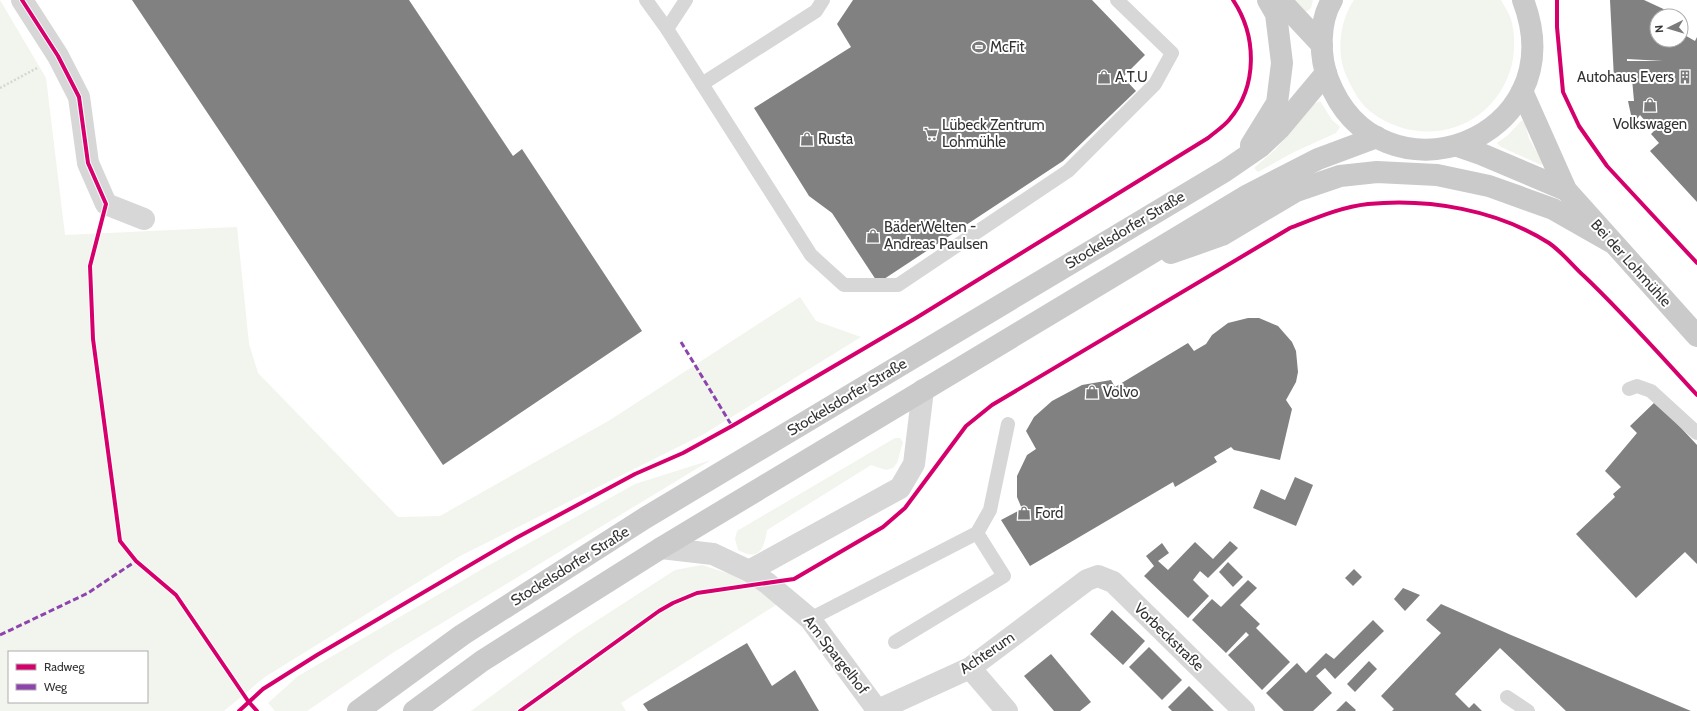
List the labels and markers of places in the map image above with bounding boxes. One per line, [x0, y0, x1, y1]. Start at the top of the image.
place label: McFit [990, 38, 1025, 56]
sports icon: McFit [971, 39, 987, 55]
place label: A.T.U [1115, 68, 1148, 86]
place label: Autohaus Evers [1577, 68, 1674, 86]
shop icon: A.T.U [1096, 69, 1112, 85]
building icon: Autohaus Evers [1677, 69, 1693, 85]
shop icon: Volkswagen [1642, 97, 1658, 113]
place label: Volkswagen [1613, 115, 1687, 133]
place label: Lübeck Zentrum Lohmühle [942, 116, 1045, 151]
supermarket icon: Lübeck Zentrum Lohmühle [923, 126, 939, 142]
place label: Rusta [818, 130, 854, 148]
shop icon: Rusta [799, 131, 815, 147]
place label: BäderWelten - Andreas Paulsen [884, 218, 988, 253]
shop icon: BäderWelten - Andreas Paulsen [865, 228, 881, 244]
place label: Volvo [1103, 383, 1138, 401]
shop icon: Volvo [1084, 384, 1100, 400]
place label: Ford [1035, 504, 1063, 522]
shop icon: Ford [1016, 505, 1032, 521]

